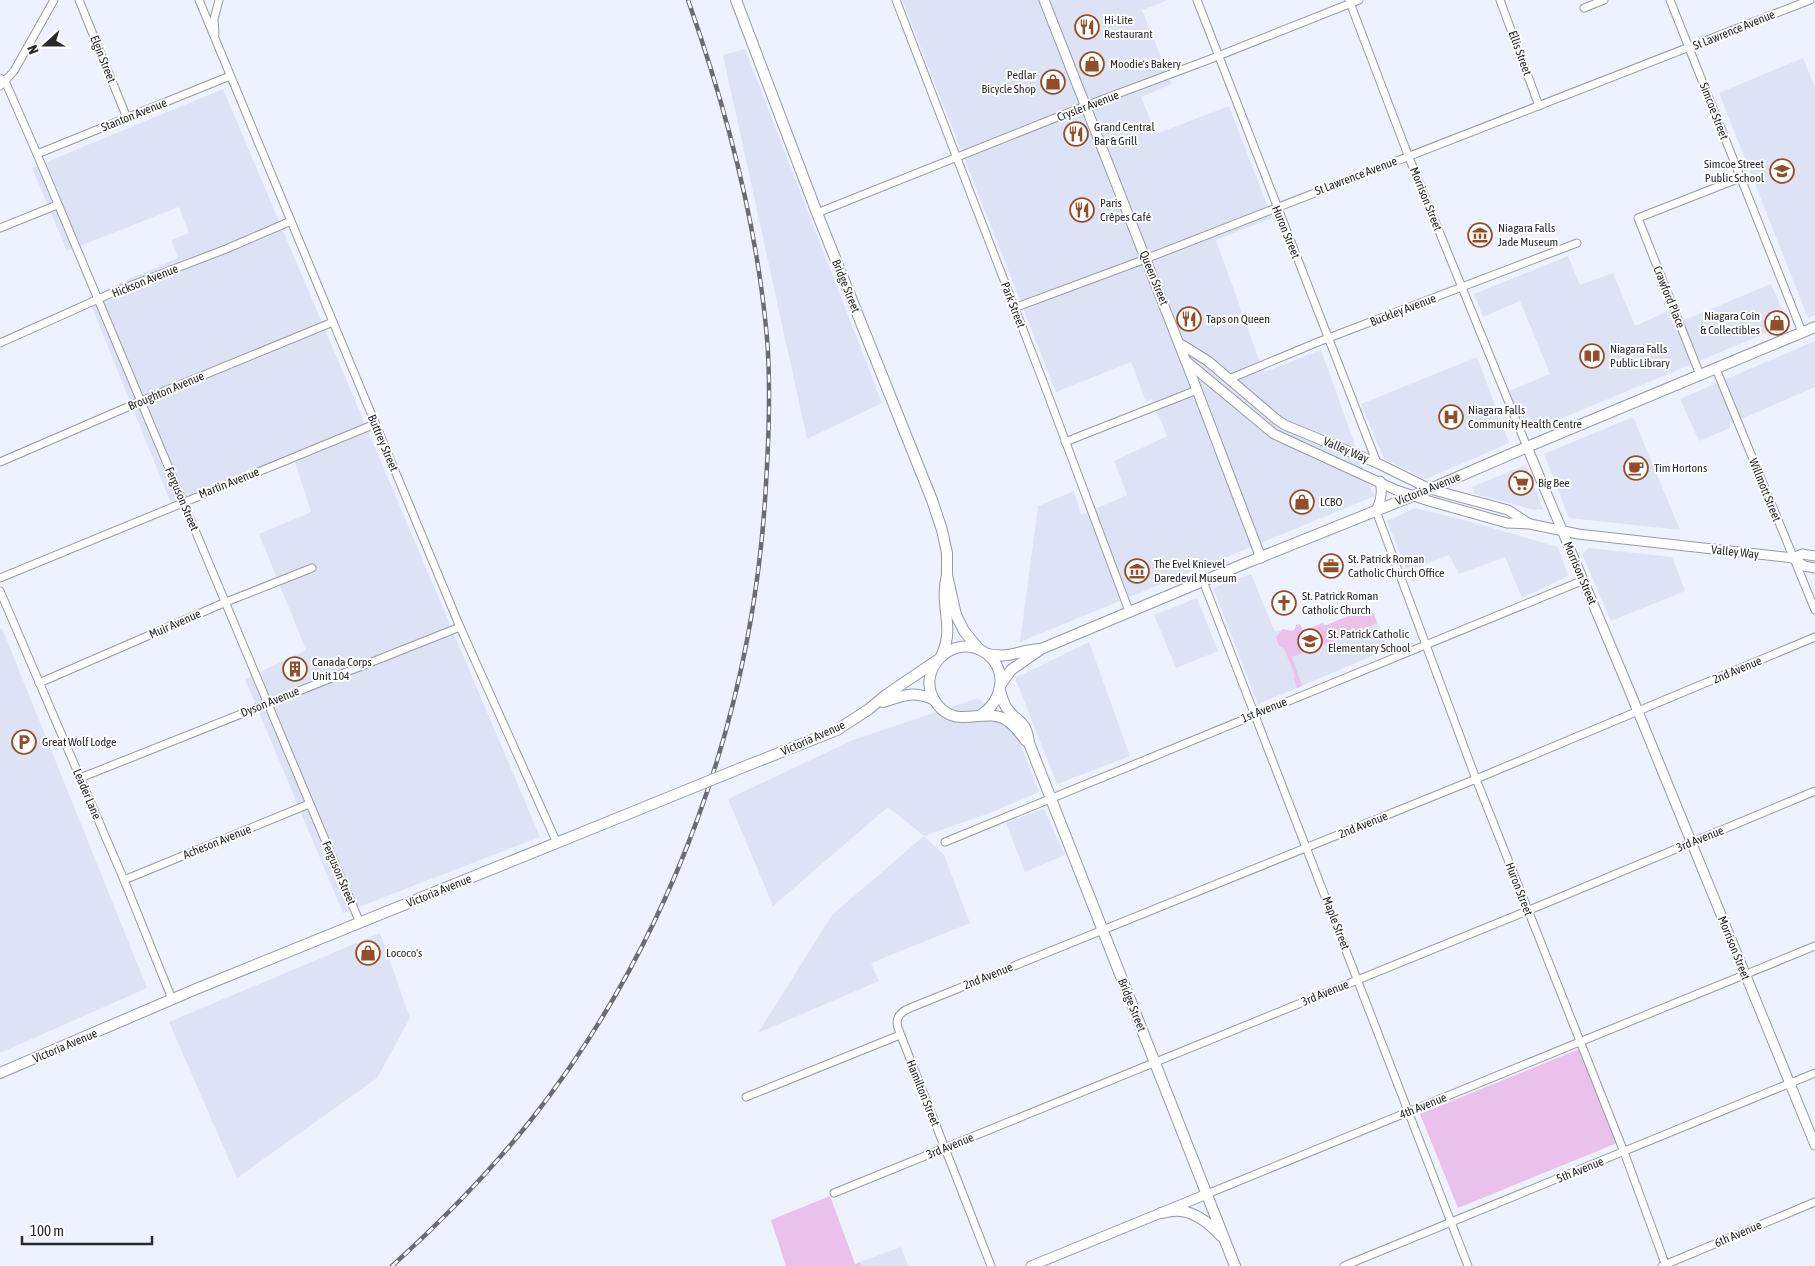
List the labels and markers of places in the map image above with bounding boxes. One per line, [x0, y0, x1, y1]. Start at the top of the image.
place label: Hi-Lite Restaurant [1104, 13, 1153, 41]
restaurant icon: Hi-Lite Restaurant [1074, 14, 1100, 40]
shop icon: Moodie's Bakery [1079, 51, 1105, 77]
place label: Moodie's Bakery [1110, 57, 1181, 71]
place label: Pedlar Bicycle Shop [982, 68, 1036, 96]
shop icon: Pedlar Bicycle Shop [1040, 69, 1066, 95]
place label: Grand Central Bar & Grill [1094, 120, 1155, 148]
restaurant icon: Grand Central Bar & Grill [1063, 121, 1089, 147]
place label: Simcoe Street Public School [1704, 157, 1765, 185]
school or university icon: Simcoe Street Public School [1769, 158, 1795, 184]
place label: Paris Crêpes Café [1100, 196, 1151, 224]
restaurant icon: Paris Crêpes Café [1069, 197, 1095, 223]
place label: Niagara Falls Jade Museum [1498, 221, 1558, 249]
museum icon: Niagara Falls Jade Museum [1467, 222, 1493, 248]
restaurant icon: Taps on Queen [1176, 306, 1202, 332]
place label: Niagara Coin & Collectibles [1700, 309, 1760, 337]
shop icon: Niagara Coin & Collectibles [1764, 310, 1790, 336]
place label: Taps on Queen [1206, 312, 1270, 326]
place label: Niagara Falls Public Library [1610, 342, 1670, 370]
library icon: Niagara Falls Public Library [1579, 343, 1605, 369]
place label: Niagara Falls Community Health Centre [1468, 403, 1582, 431]
hospital icon: Niagara Falls Community Health Centre [1438, 404, 1464, 430]
cafe icon: Tim Hortons [1623, 455, 1649, 481]
place label: Tim Hortons [1654, 461, 1707, 475]
supermarket icon: Big Bee [1508, 470, 1534, 496]
place label: Big Bee [1538, 476, 1570, 490]
shop icon: LCBO [1289, 489, 1315, 515]
place label: LCBO [1320, 495, 1343, 509]
place label: St. Patrick Roman Catholic Church Office [1348, 552, 1445, 580]
office icon: St. Patrick Roman Catholic Church Office [1318, 553, 1344, 579]
place label: The Evel Knievel Daredevil Museum [1154, 557, 1237, 585]
museum icon: The Evel Knievel Daredevil Museum [1124, 558, 1150, 584]
place label: St. Patrick Roman Catholic Church [1302, 589, 1378, 617]
church icon: St. Patrick Roman Catholic Church [1271, 590, 1297, 616]
place label: St. Patrick Catholic Elementary School [1328, 627, 1411, 655]
school or university icon: St. Patrick Catholic Elementary School [1297, 628, 1323, 654]
place label: Canada Corps Unit 104 [312, 655, 372, 683]
building icon: Canada Corps Unit 104 [282, 656, 308, 682]
parking icon: Great Wolf Lodge [11, 729, 37, 755]
place label: Great Wolf Lodge [42, 735, 117, 749]
shop icon: Lococo's [355, 940, 381, 966]
place label: Lococo's [386, 946, 422, 960]

